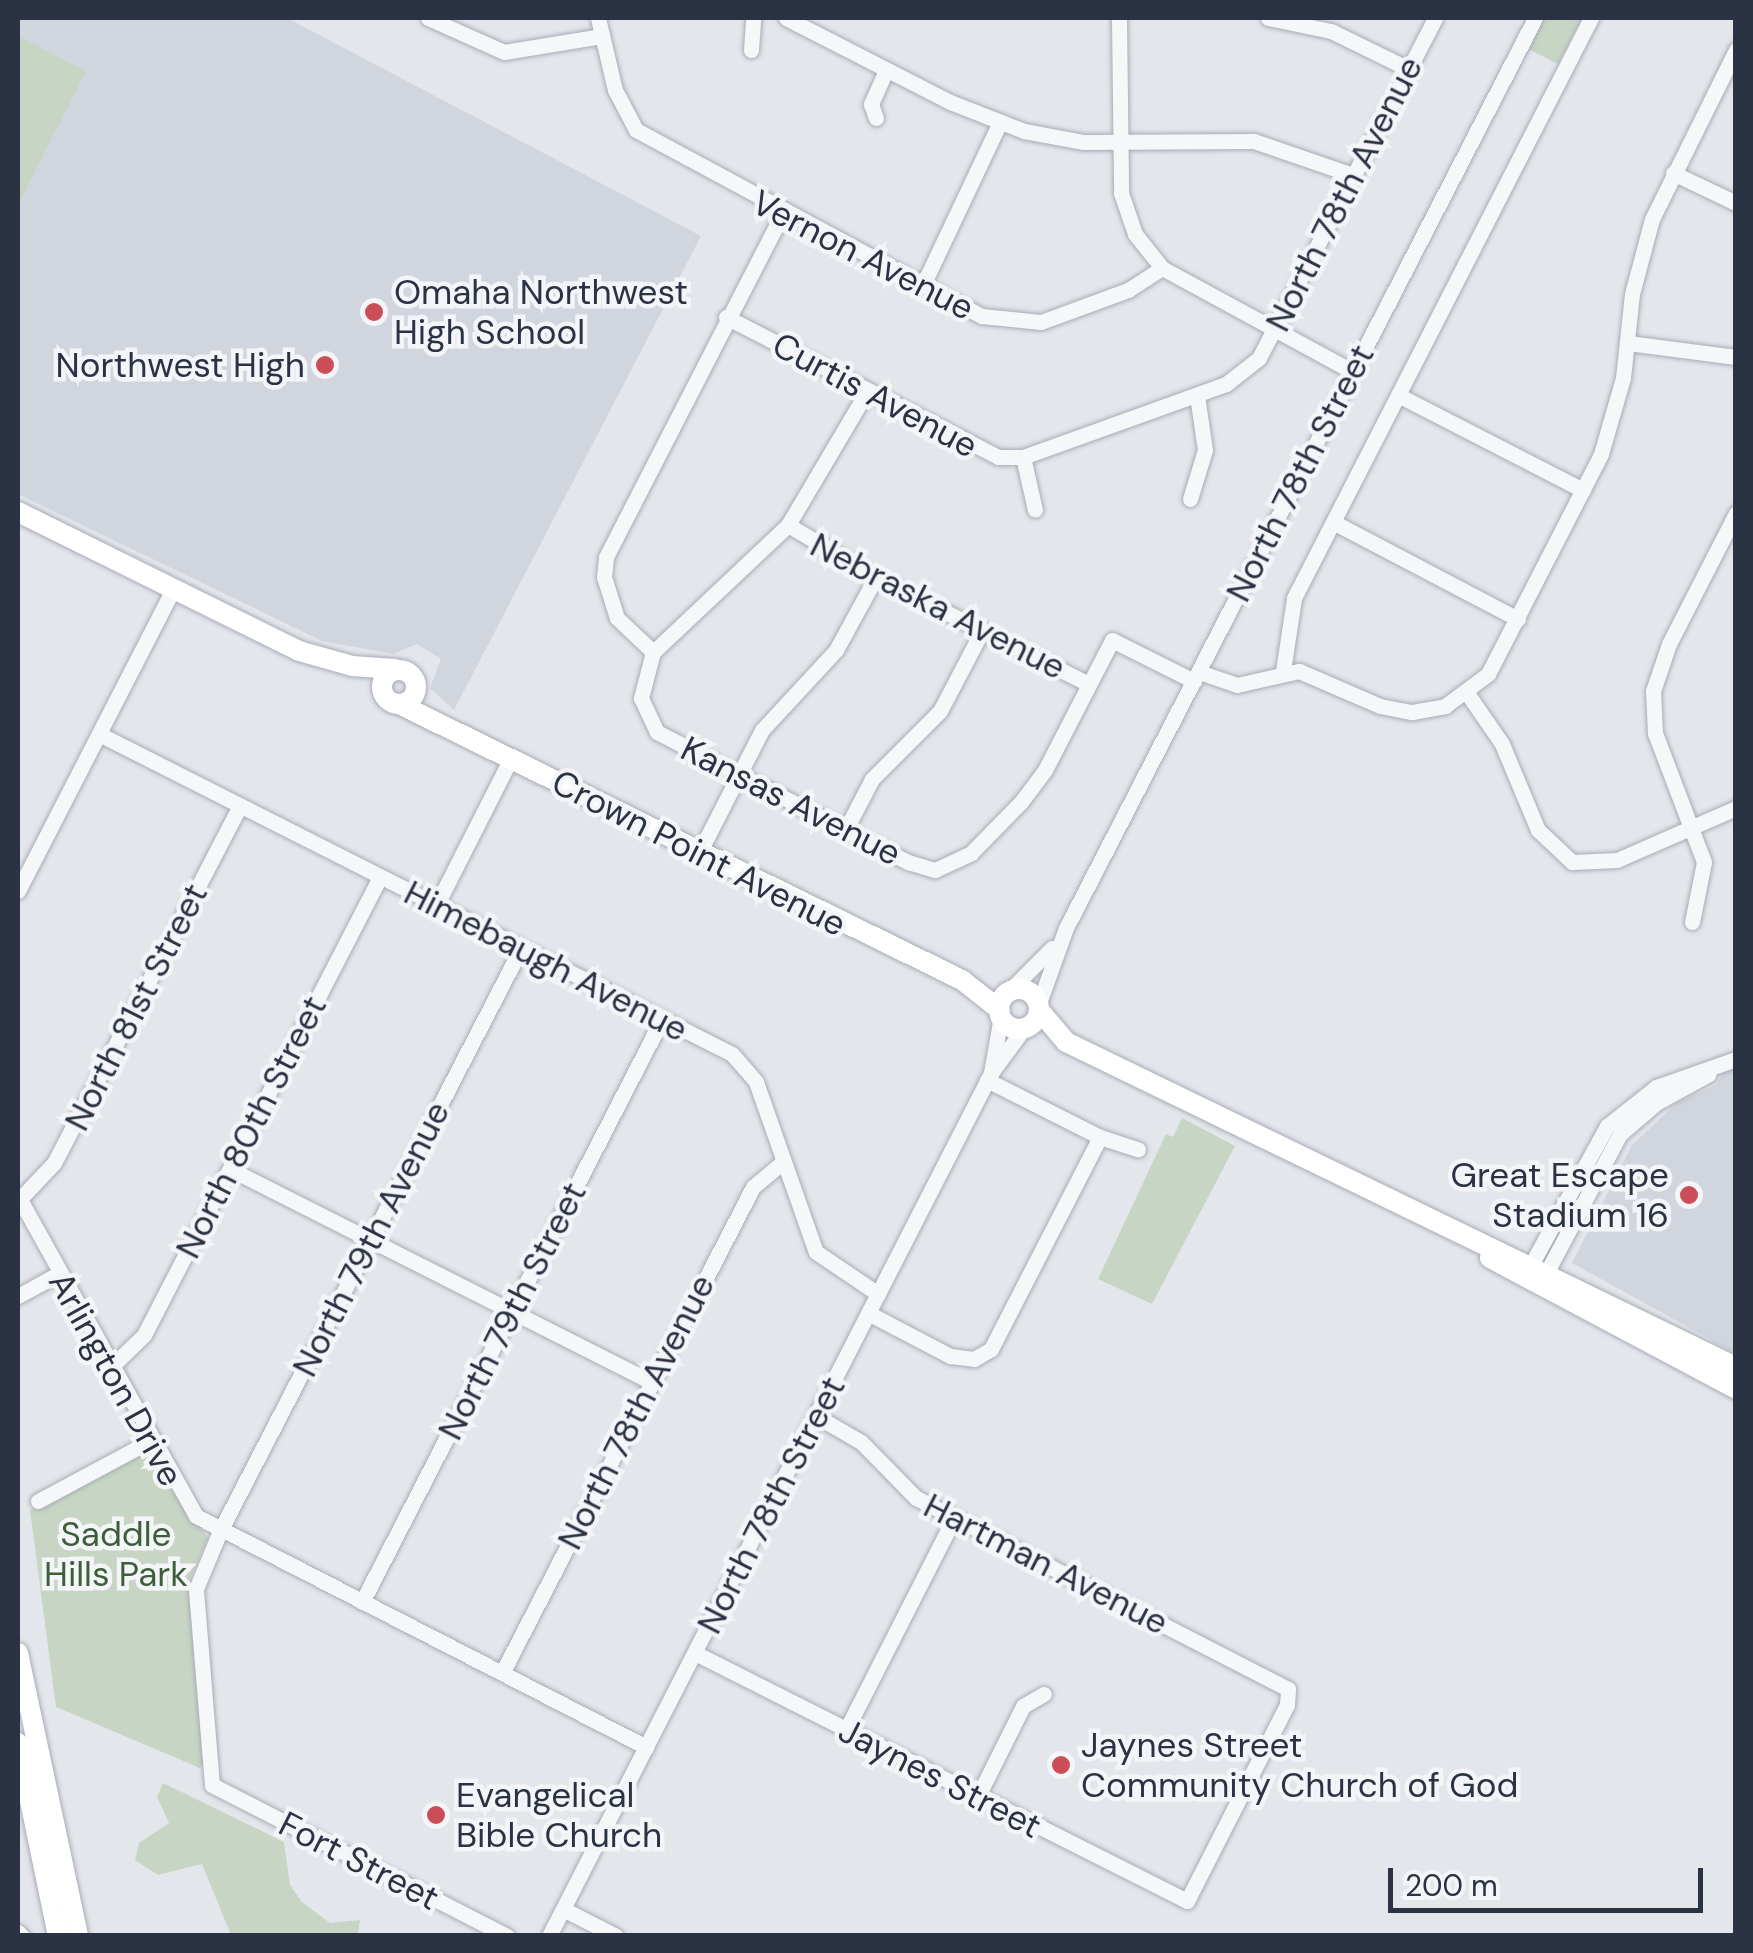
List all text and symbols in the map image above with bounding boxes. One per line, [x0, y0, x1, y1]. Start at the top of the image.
street label: North 78th Avenue [1257, 50, 1431, 338]
street label: Vernon Avenue [745, 181, 981, 329]
place label: Omaha Northwest High School [394, 271, 688, 353]
marker: Omaha Northwest High School [363, 301, 385, 323]
street label: Curtis Avenue [765, 323, 985, 467]
street label: North 78th Street [1217, 337, 1383, 609]
place label: Northwest High [56, 344, 305, 386]
marker: Northwest High [314, 354, 336, 376]
street label: Nebraska Avenue [804, 524, 1072, 688]
street label: Kansas Avenue [674, 728, 908, 874]
street label: Crown Point Avenue [545, 761, 853, 945]
street label: Himebaugh Avenue [397, 871, 695, 1051]
street label: North 81st Street [56, 876, 216, 1138]
street label: North 80th Street [167, 989, 335, 1265]
street label: North 79th Avenue [284, 1095, 458, 1383]
place label: Great Escape Stadium 16 [1451, 1154, 1669, 1236]
street label: North 79th Street [429, 1175, 595, 1447]
marker: Great Escape Stadium 16 [1678, 1184, 1700, 1206]
street label: Arlington Drive [40, 1265, 192, 1493]
street label: North 78th Avenue [549, 1268, 723, 1556]
street label: North 78th Street [688, 1369, 854, 1641]
street label: Hartman Avenue [917, 1484, 1175, 1644]
park label: Saddle Hills Park [44, 1513, 188, 1595]
street label: Jaynes Street [832, 1709, 1048, 1847]
place label: Jaynes Street Community Church of God [1081, 1724, 1518, 1806]
marker: Jaynes Street Community Church of God [1050, 1754, 1072, 1776]
place label: Evangelical Bible Church [456, 1774, 662, 1856]
street label: Fort Street [272, 1803, 446, 1919]
marker: Evangelical Bible Church [425, 1804, 447, 1826]
scale bar [1393, 1848, 1708, 1910]
text: 200 m [1405, 1866, 1498, 1905]

